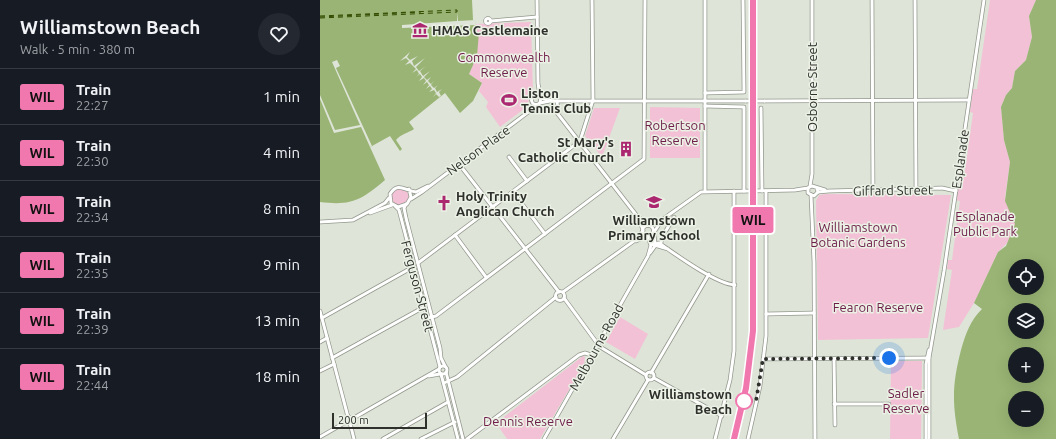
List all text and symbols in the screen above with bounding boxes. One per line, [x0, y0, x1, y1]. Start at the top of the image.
button: heart [258, 13, 300, 55]
text: Williamstown Beach [20, 16, 200, 38]
museum icon: HMAS Castlemaine [411, 21, 429, 39]
place label: HMAS Castlemaine [432, 23, 548, 37]
text: Walk · 5 min · 380 m [20, 42, 135, 56]
street label: Osborne Street [805, 42, 819, 132]
park label: Commonwealth Reserve [458, 50, 550, 79]
text: Train [76, 81, 111, 98]
place label: Liston Tennis Club [521, 86, 591, 115]
text: 1 min [263, 88, 300, 105]
text: WIL [29, 89, 55, 105]
sports icon: Liston Tennis Club [500, 91, 518, 109]
text: 22:27 [76, 98, 109, 112]
park label: Robertson Reserve [644, 118, 706, 147]
street label: Nelson Place [444, 122, 512, 178]
street label: Esplanade [949, 129, 971, 189]
place label: St Mary's Catholic Church [518, 135, 614, 164]
text: Train [76, 137, 111, 154]
building icon: St Mary's Catholic Church [617, 140, 635, 158]
text: 4 min [263, 144, 300, 161]
text: WIL [29, 145, 55, 161]
text: 22:30 [76, 154, 109, 168]
street label: Giffard Street [853, 182, 933, 198]
place label: Holy Trinity Anglican Church [456, 189, 555, 218]
text: Train [76, 193, 111, 210]
school or university icon: Williamstown Primary School [645, 193, 663, 211]
church icon: Holy Trinity Anglican Church [435, 194, 453, 212]
text: 8 min [263, 200, 300, 217]
text: WIL [29, 201, 55, 217]
line badge: WIL [730, 207, 776, 233]
park label: Esplanade Public Park [953, 209, 1018, 238]
text: 22:34 [76, 210, 109, 224]
text: WIL [740, 212, 766, 228]
place label: Williamstown Primary School [608, 213, 700, 242]
park label: Williamstown Botanic Gardens [810, 220, 906, 249]
street label: Ferguson Street [399, 239, 437, 333]
text: Train [76, 249, 111, 266]
text: 9 min [263, 256, 300, 273]
text: WIL [29, 257, 55, 273]
map controls [1008, 259, 1044, 427]
button: locate [1008, 259, 1044, 295]
text: 22:35 [76, 266, 109, 280]
park label: Fearon Reserve [833, 300, 923, 314]
street label: Melbourne Road [566, 301, 626, 393]
button: layers [1008, 303, 1044, 339]
text: Train [76, 305, 111, 322]
text: 13 min [254, 312, 300, 329]
text: WIL [29, 313, 55, 329]
text: 22:39 [76, 322, 109, 336]
button: + [1008, 347, 1044, 383]
your location [879, 348, 899, 368]
text: Train [76, 361, 111, 378]
text: 18 min [254, 368, 300, 385]
text: WIL [29, 369, 55, 385]
text: 22:44 [76, 378, 109, 392]
park label: Sadler Reserve [883, 386, 929, 415]
place label: Williamstown Beach [649, 387, 732, 416]
button: − [1008, 391, 1044, 427]
marker: Williamstown Beach [735, 392, 753, 410]
scale bar [332, 411, 427, 430]
text: 200 m [338, 414, 369, 426]
park label: Dennis Reserve [483, 414, 573, 428]

